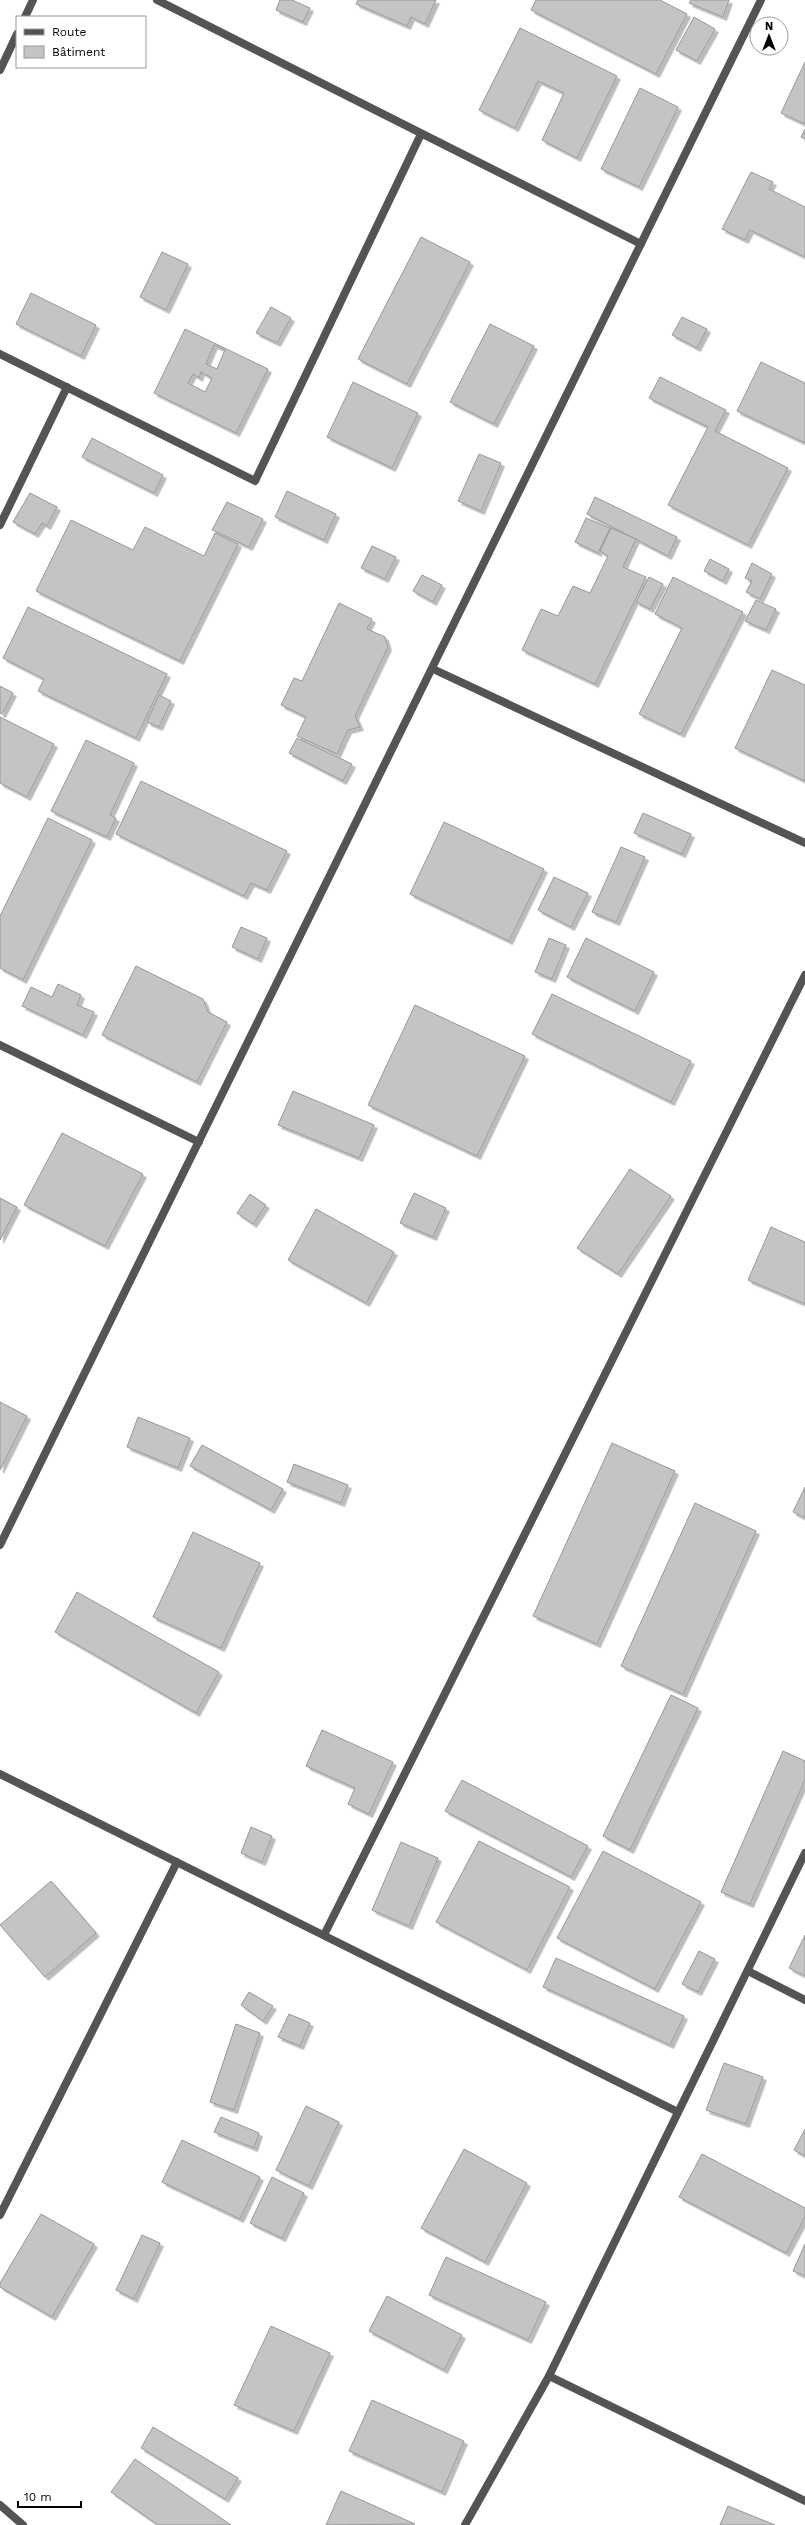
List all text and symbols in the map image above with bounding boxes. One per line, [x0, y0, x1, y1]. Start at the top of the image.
legend [16, 16, 146, 68]
north arrow [749, 16, 789, 56]
text: N [765, 20, 773, 33]
text: Route [52, 25, 86, 39]
text: Bâtiment [52, 45, 105, 59]
scale bar [18, 2483, 81, 2509]
text: 10 m [24, 2490, 52, 2504]

